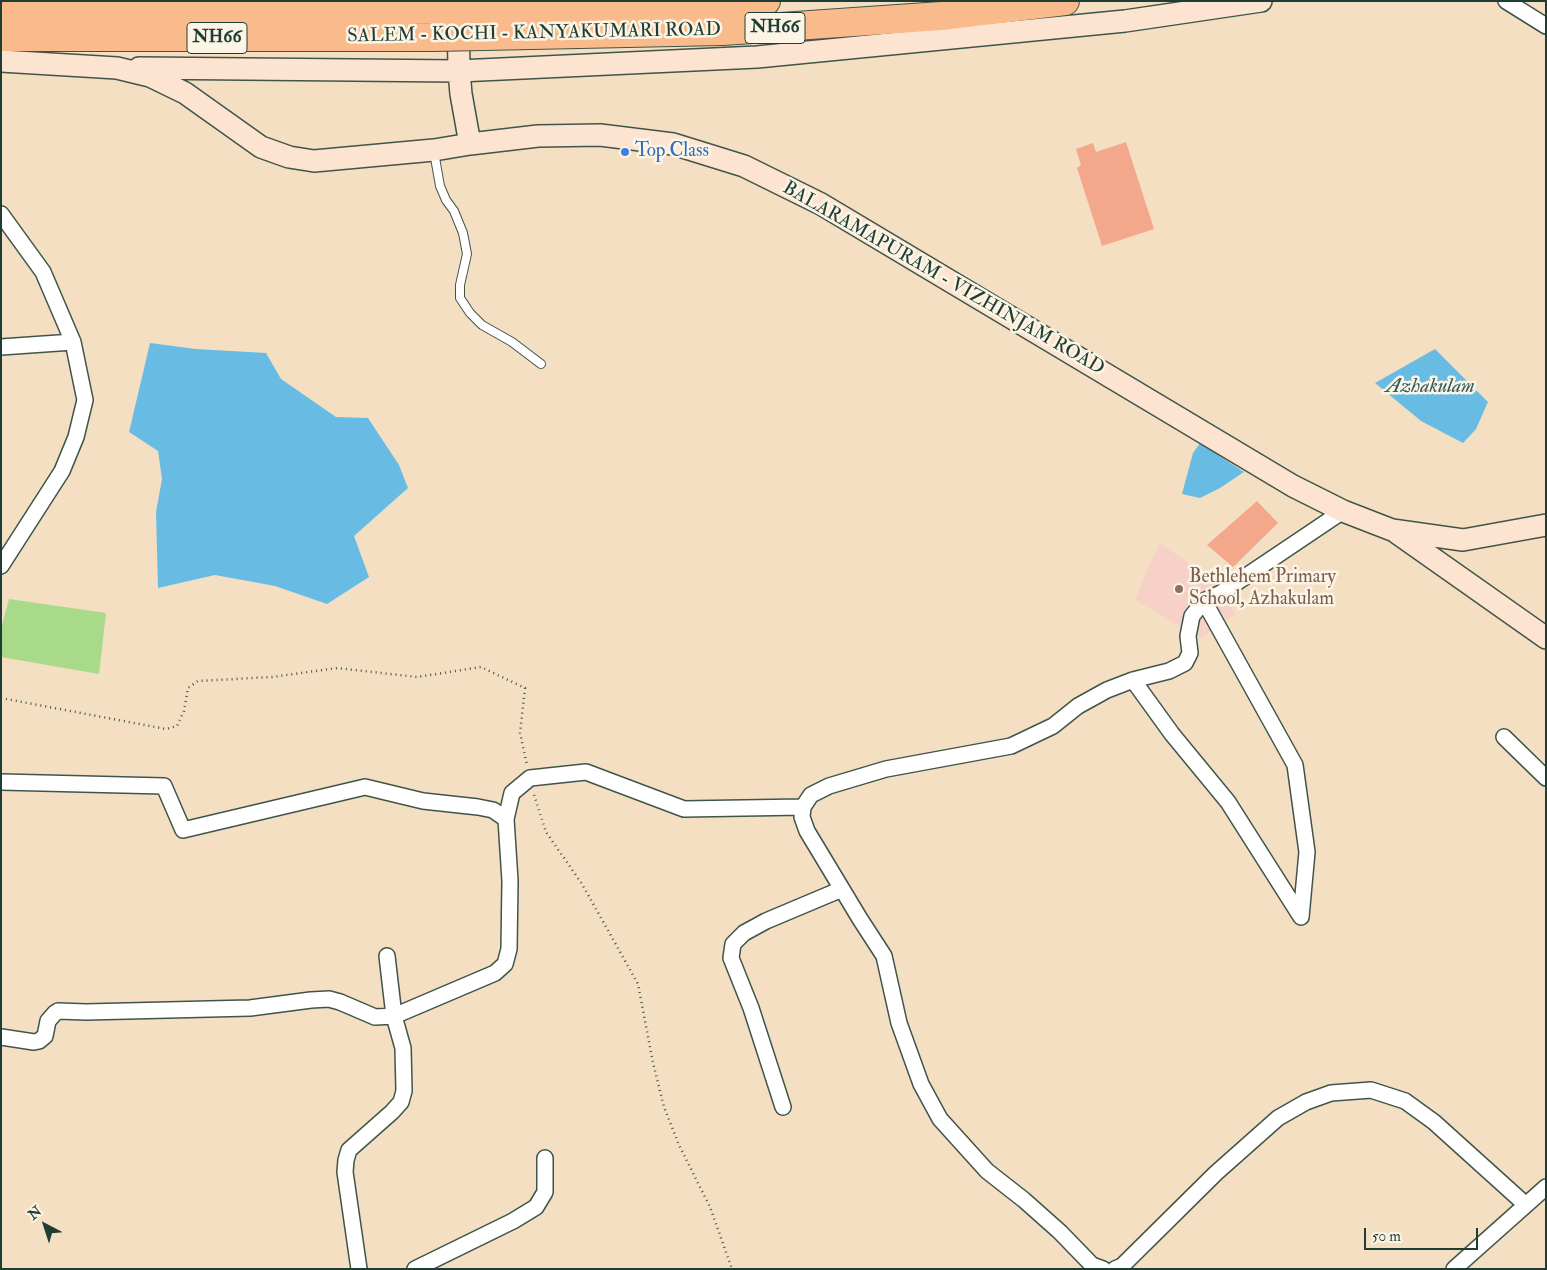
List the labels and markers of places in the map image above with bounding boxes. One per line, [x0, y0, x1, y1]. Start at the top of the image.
place label: Top Class [635, 141, 709, 163]
marker: Top Class [619, 146, 631, 158]
place label: Bethlehem Primary School, Azhakulam [1189, 567, 1336, 611]
marker: Bethlehem Primary School, Azhakulam [1173, 583, 1185, 595]

